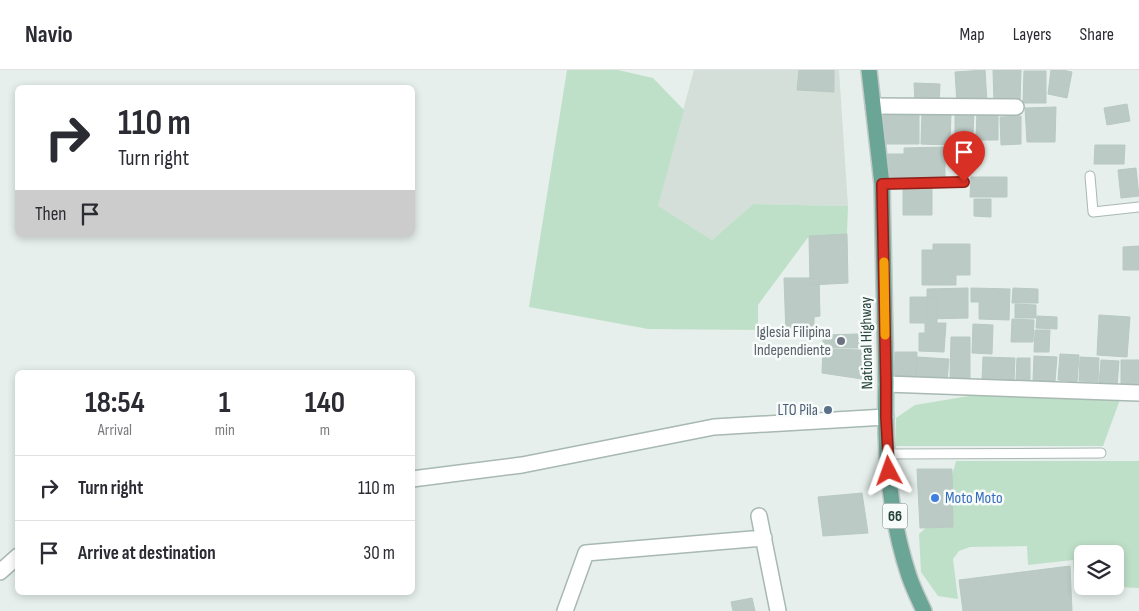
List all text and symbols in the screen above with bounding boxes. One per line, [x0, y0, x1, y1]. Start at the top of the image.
text: Navio [25, 20, 73, 49]
text: Map [960, 24, 985, 45]
text: Layers [1013, 24, 1052, 45]
text: Share [1080, 24, 1114, 45]
text: 110 m [118, 102, 191, 145]
icon: right [35, 105, 100, 170]
pin [943, 131, 985, 182]
icon: arrive [950, 138, 978, 166]
text: Turn right [118, 145, 189, 172]
icon: arrive [76, 200, 104, 228]
text: Then [35, 203, 66, 226]
street label: National Highway [857, 296, 877, 390]
place label: Iglesia Filipina Independiente [754, 323, 831, 360]
marker: Iglesia Filipina Independiente [835, 335, 847, 347]
text: 18:54 [85, 385, 145, 421]
text: 1 [219, 385, 231, 421]
text: 140 [305, 385, 345, 421]
place label: LTO Pila [778, 401, 818, 420]
marker: LTO Pila [822, 404, 834, 416]
text: Arrival [98, 421, 132, 440]
text: min [215, 421, 235, 440]
text: m [320, 421, 330, 440]
position arrow [862, 444, 914, 496]
icon: right [35, 474, 63, 502]
text: Turn right [78, 477, 143, 500]
text: 110 m [358, 477, 395, 500]
place label: Moto Moto [945, 489, 1003, 508]
marker: Moto Moto [929, 492, 941, 504]
road number: 66 [882, 504, 908, 528]
icon: arrive [35, 539, 63, 567]
text: Arrive at destination [78, 542, 216, 565]
text: 30 m [363, 542, 395, 565]
map controls [1074, 545, 1124, 595]
button: layers [1074, 545, 1124, 595]

